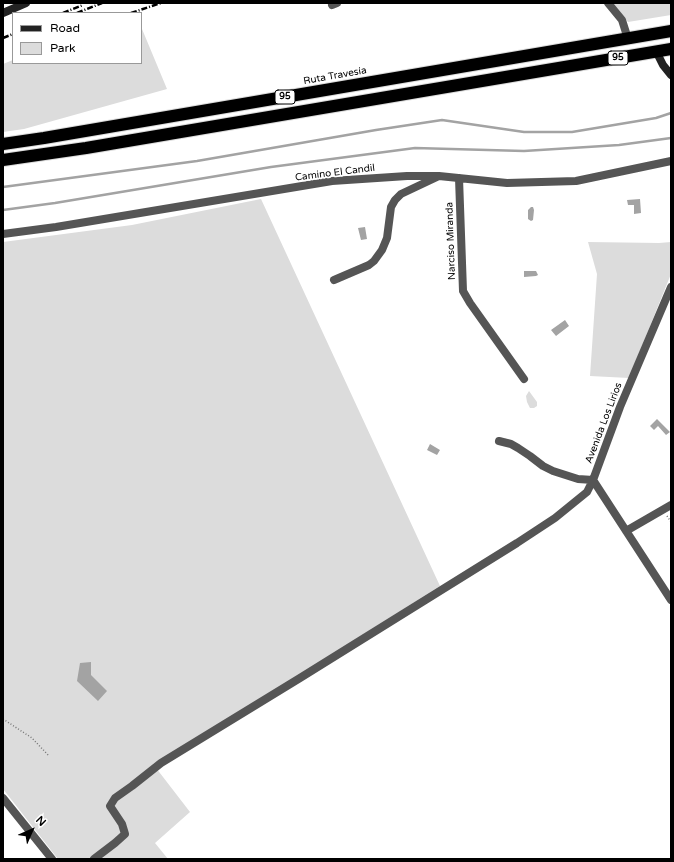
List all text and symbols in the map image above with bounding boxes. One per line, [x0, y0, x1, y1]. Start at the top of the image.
legend [12, 12, 142, 64]
text: Road [50, 21, 80, 35]
text: Park [50, 41, 76, 55]
road number: 95 [608, 51, 628, 65]
street label: Ruta Travesía [302, 65, 368, 87]
road number: 95 [275, 90, 295, 104]
street label: Camino El Candil [294, 162, 376, 184]
street label: Narciso Miranda [444, 202, 458, 280]
street label: Avenida Los Lirios [583, 381, 625, 465]
north arrow [12, 810, 52, 850]
text: N [33, 813, 49, 829]

